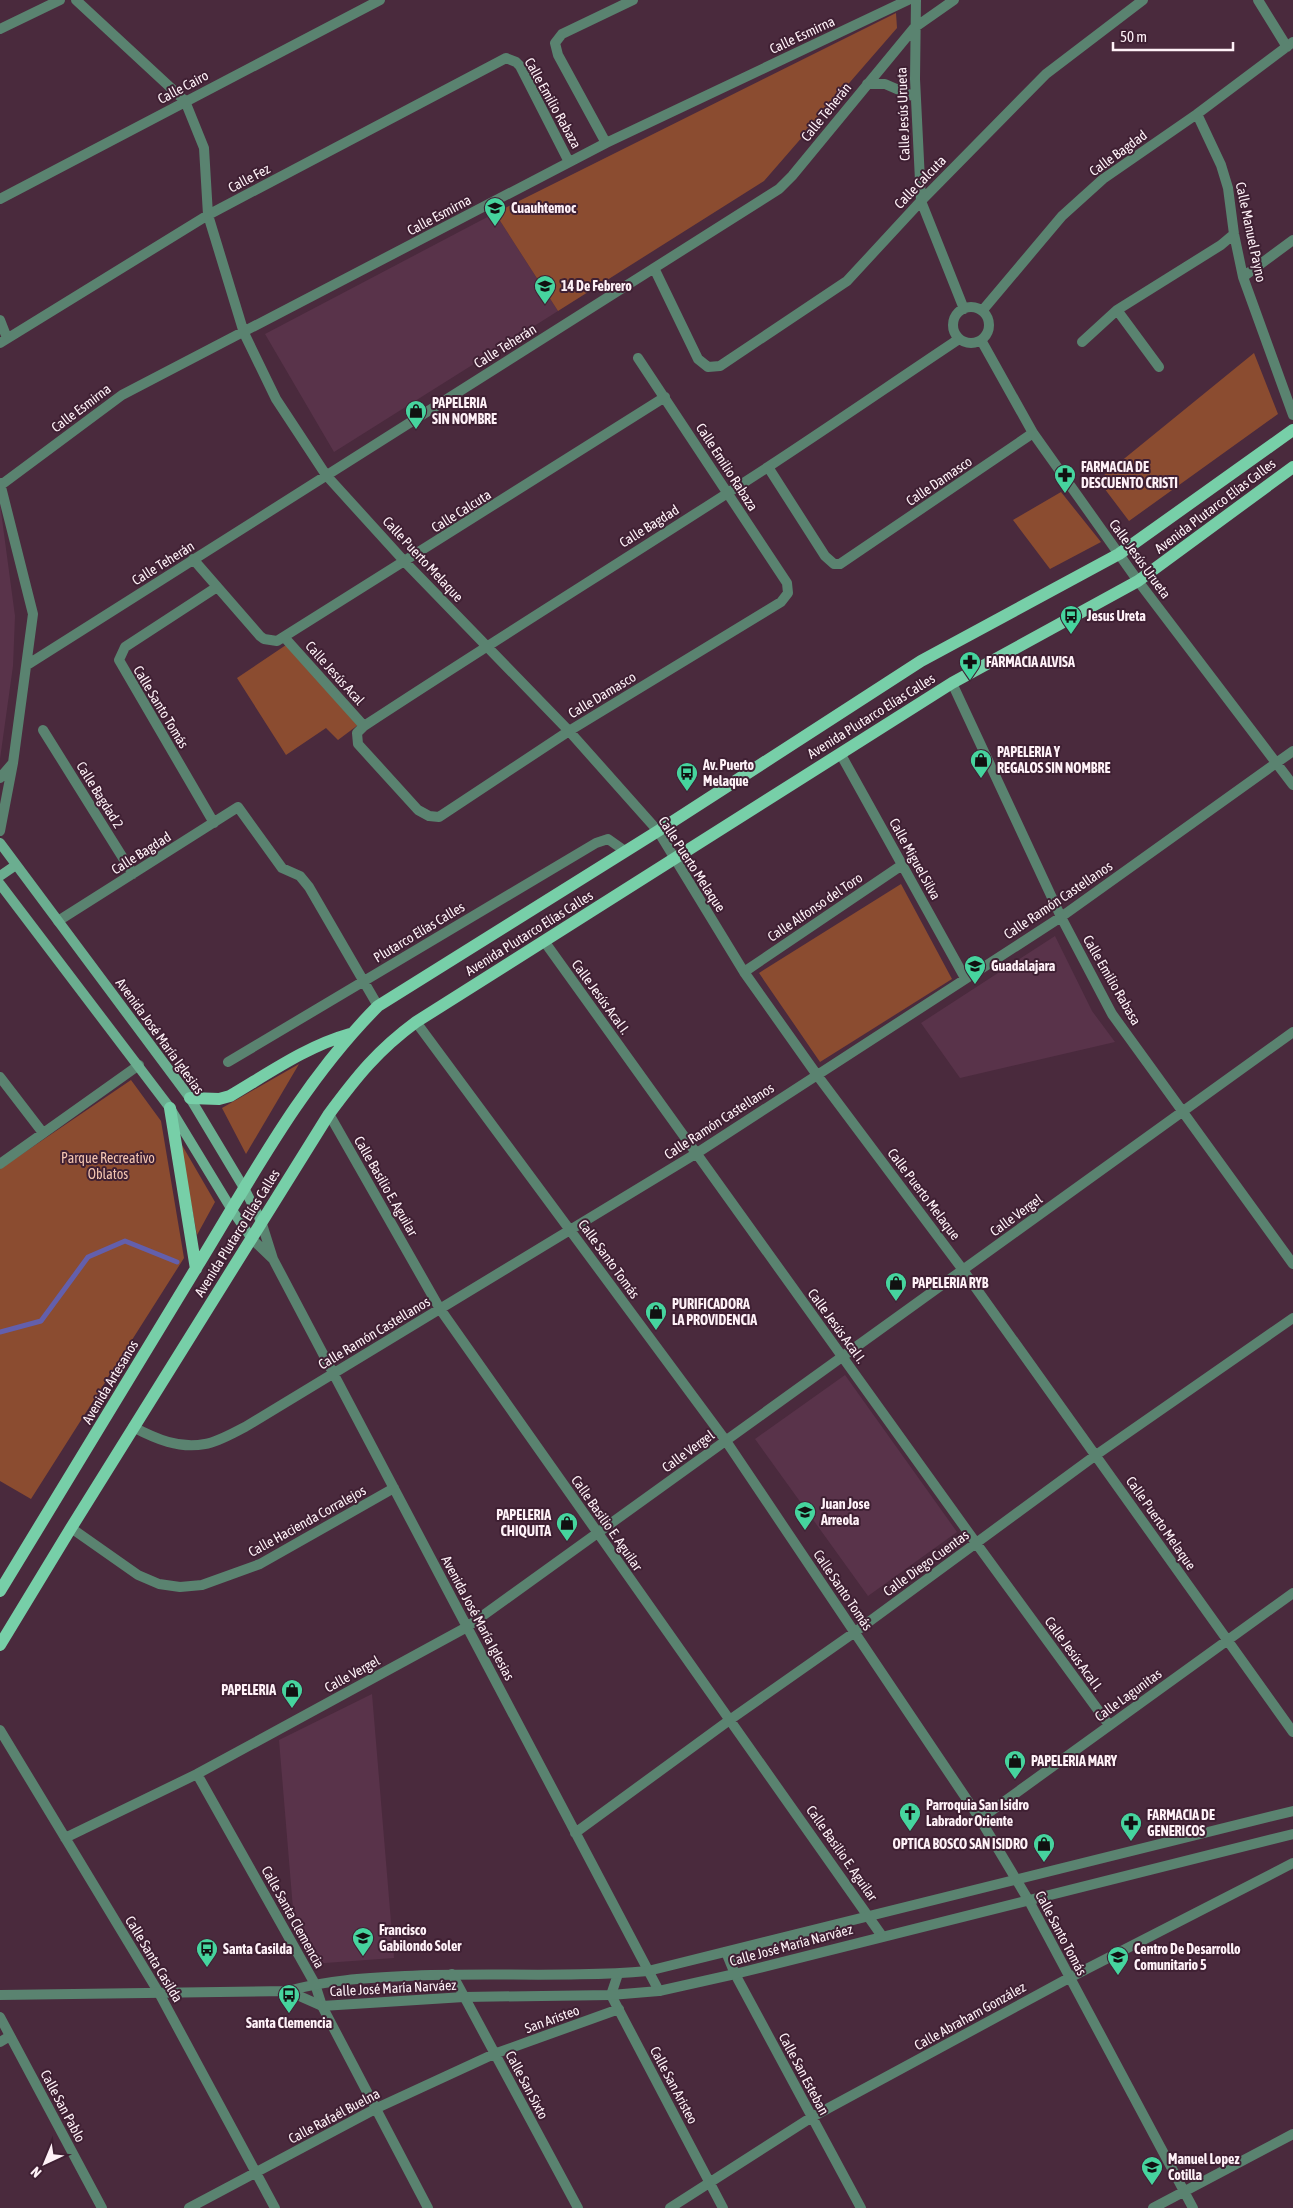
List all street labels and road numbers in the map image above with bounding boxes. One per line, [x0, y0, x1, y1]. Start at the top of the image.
street label: Calle Esmirna [767, 13, 837, 57]
street label: Calle Emilio Rabaza [521, 55, 585, 151]
street label: Calle Cairo [155, 67, 211, 107]
street label: Calle Jesús Urueta [893, 67, 913, 161]
street label: Calle Teherán [798, 80, 854, 144]
street label: Calle Bagdad [1086, 127, 1150, 179]
street label: Calle Calcuta [891, 152, 949, 212]
street label: Calle Fez [225, 160, 273, 196]
street label: Calle Manuel Payno [1233, 180, 1269, 284]
street label: Calle Esmirna [404, 192, 474, 238]
street label: Calle Teherán [471, 321, 539, 371]
street label: Calle Esmirna [48, 381, 114, 435]
street label: Calle Emilio Rabaza [693, 420, 761, 514]
street label: Calle Damasco [903, 453, 975, 509]
street label: Avenida Plutarco Elías Calles [1151, 455, 1279, 557]
street label: Calle Calcuta [428, 486, 494, 536]
street label: Calle Bagdad [616, 501, 682, 551]
street label: Calle Puerto Melaque [379, 513, 467, 605]
street label: Calle Jesús Urueta [1106, 516, 1174, 602]
street label: Calle Teherán [129, 538, 197, 588]
street label: Calle Jesús Acal [302, 638, 368, 708]
street label: Calle Santo Tomás [130, 663, 192, 751]
street label: Calle Damasco [565, 669, 639, 721]
street label: Avenida Plutarco Elías Calles [804, 670, 938, 762]
street label: Calle Bagdad 2 [73, 759, 127, 831]
street label: Calle Puerto Melaque [655, 813, 729, 915]
street label: Calle Miguel Silva [886, 816, 944, 902]
street label: Calle Bagdad [108, 828, 174, 878]
street label: Calle Ramón Castellanos [1001, 858, 1115, 942]
street label: Calle Alfonso del Toro [765, 869, 865, 945]
street label: Avenida Plutarco Elías Calles [462, 887, 596, 979]
street label: Plutarco Elías Calles [371, 899, 467, 965]
street label: Calle Emilio Rabasa [1080, 932, 1144, 1028]
street label: Calle Jesús Acal I. [569, 957, 633, 1037]
street label: Avenida José María Iglesias [113, 975, 207, 1097]
street label: Calle Ramón Castellanos [661, 1080, 777, 1162]
street label: Calle Basilio E. Aguilar [351, 1133, 422, 1240]
street label: Calle Puerto Melaque [884, 1145, 964, 1243]
street label: Avenida Plutarco Elías Calles [191, 1166, 283, 1300]
street label: Calle Vergel [987, 1191, 1045, 1239]
street label: Calle Santo Tomás [575, 1217, 643, 1302]
street label: Calle Jesús Acal I. [805, 1286, 869, 1366]
street label: Calle Ramón Castellanos [315, 1293, 433, 1373]
street label: Avenida Artesanos [79, 1337, 141, 1427]
street label: Calle Vergel [659, 1427, 717, 1475]
street label: Calle Basilio E. Aguilar [568, 1472, 646, 1574]
street label: Calle Puerto Melaque [1123, 1473, 1199, 1573]
street label: Calle Hacienda Corralejos [246, 1482, 369, 1560]
street label: Calle Diego Cuentas [880, 1527, 972, 1599]
street label: Calle Santo Tomás [810, 1547, 876, 1633]
street label: Avenida José María Iglesias [438, 1553, 518, 1683]
street label: Calle Jesús Acal I. [1042, 1614, 1106, 1694]
street label: Calle Vergel [322, 1652, 383, 1696]
street label: Calle Lagunitas [1092, 1665, 1165, 1725]
street label: Calle Basilio E. Aguilar [803, 1802, 881, 1904]
street label: Calle Santa Clemencia [258, 1863, 328, 1971]
street label: Calle Santo Tomás [1032, 1888, 1090, 1978]
street label: Calle Santa Casilda [122, 1913, 186, 2005]
street label: Calle José María Narváez [728, 1921, 854, 1969]
street label: Calle José María Narváez [329, 1977, 457, 1999]
street label: Calle Abraham González [912, 1979, 1028, 2053]
street label: San Aristeo [522, 2002, 582, 2036]
street label: Calle San Esteban [776, 2030, 832, 2118]
street label: Calle San Aristeo [647, 2044, 701, 2126]
street label: Calle San Sixto [502, 2048, 552, 2122]
street label: Calle San Pablo [37, 2067, 89, 2145]
street label: Calle Rafaél Buelna [286, 2085, 382, 2147]

